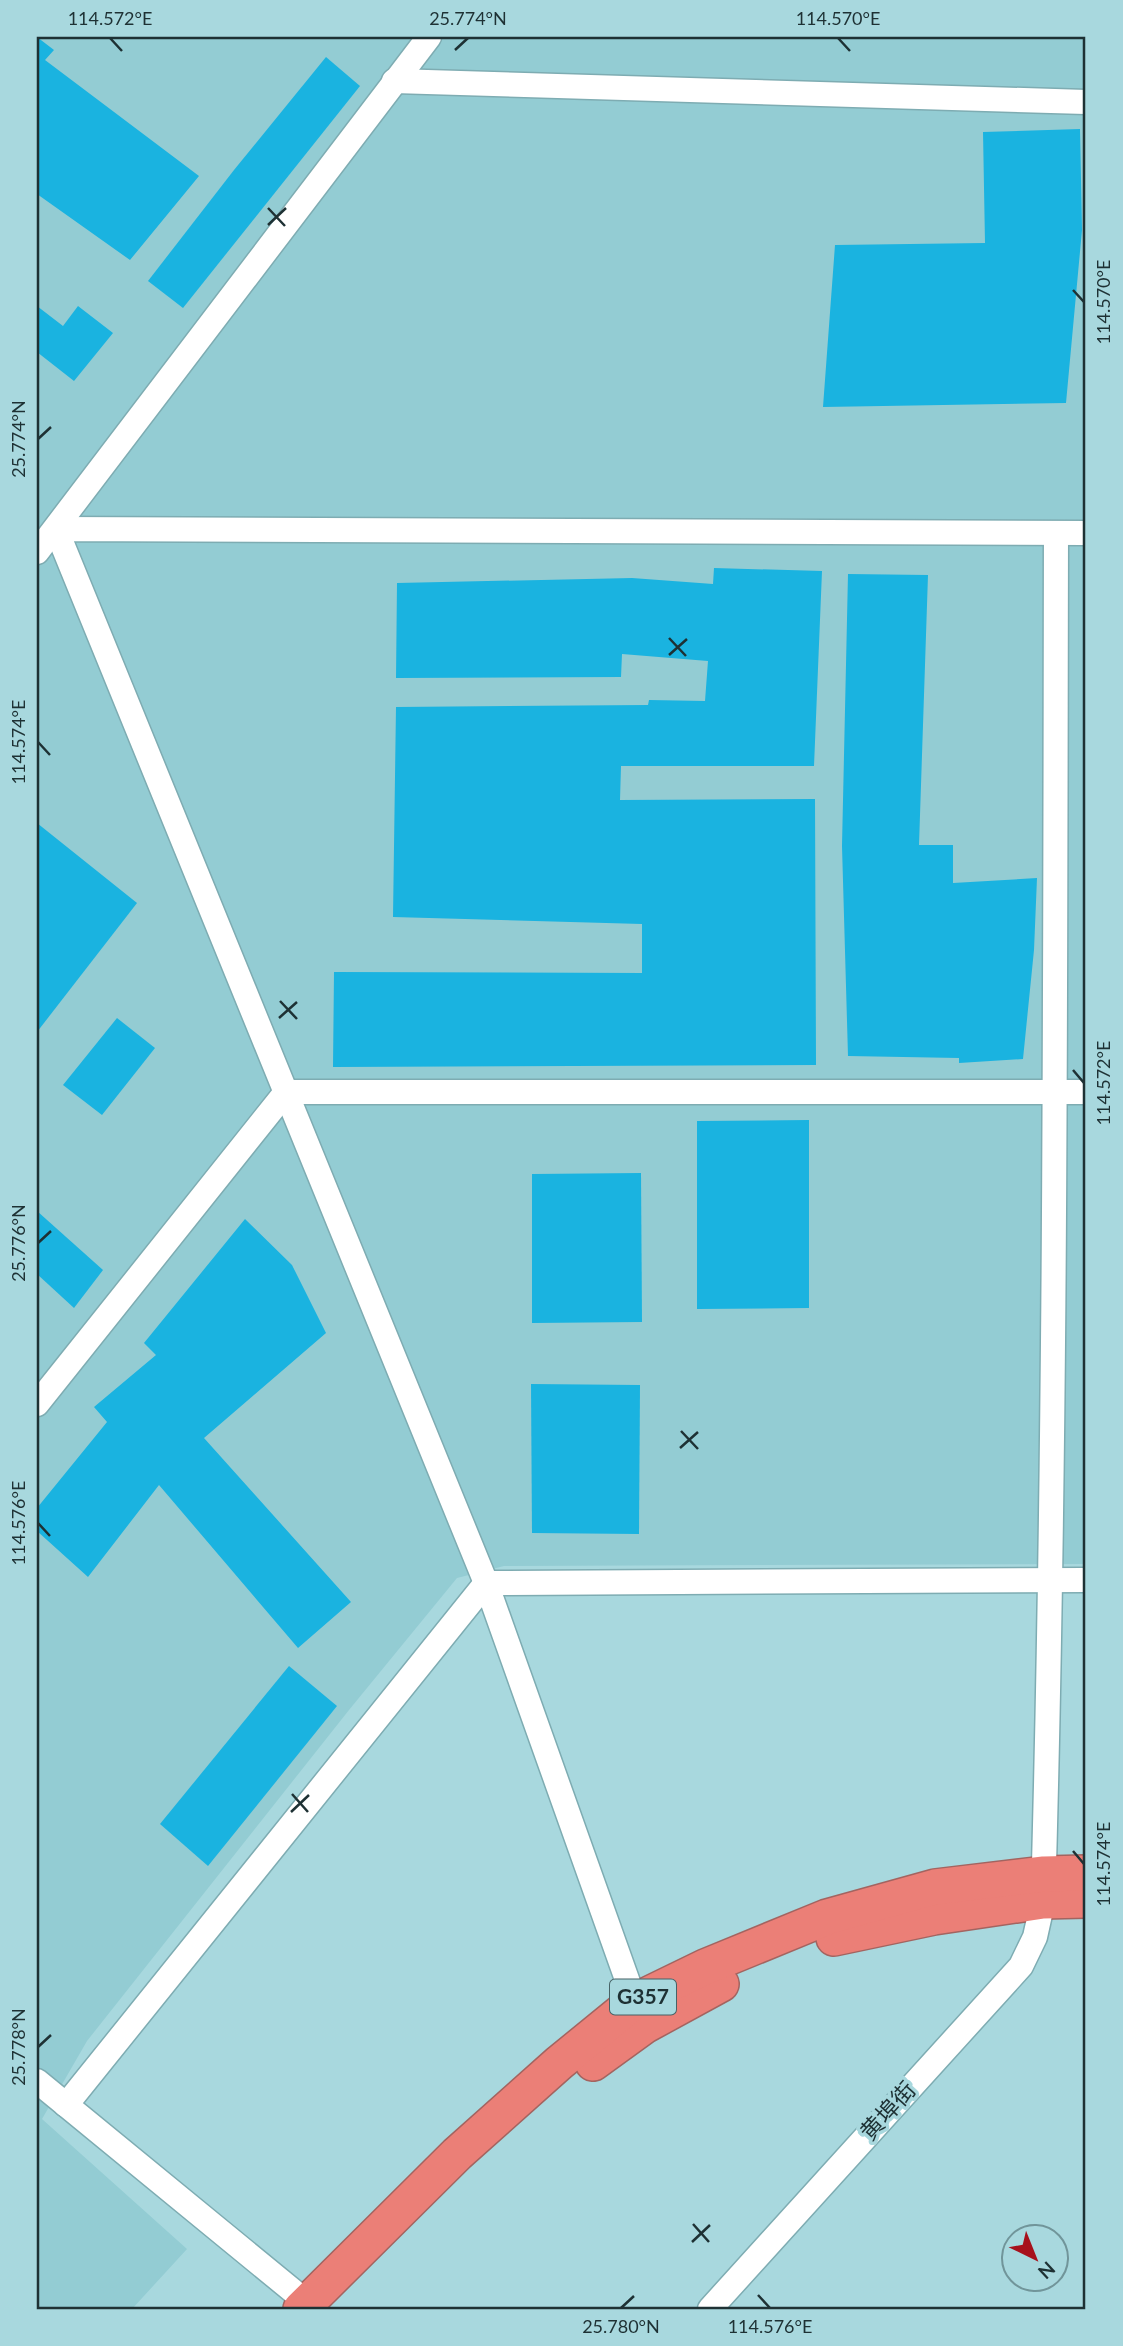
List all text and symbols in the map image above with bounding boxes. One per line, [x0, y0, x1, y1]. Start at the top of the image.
text: 114.572°E [68, 7, 152, 29]
text: 25.774°N [429, 7, 507, 29]
text: 114.570°E [796, 7, 880, 29]
text: 114.570°E [1092, 260, 1114, 344]
text: 25.774°N [7, 400, 29, 478]
text: 114.574°E [7, 700, 29, 784]
text: 114.572°E [1092, 1041, 1114, 1125]
text: 25.776°N [7, 1204, 29, 1282]
text: 114.576°E [7, 1481, 29, 1565]
text: 114.574°E [1092, 1822, 1114, 1906]
road number: G357 [610, 1980, 676, 2014]
text: 25.778°N [7, 2008, 29, 2086]
street label: 黄埠街 [854, 2075, 921, 2145]
north arrow [1000, 2224, 1070, 2294]
text: N [1034, 2257, 1060, 2284]
text: 25.780°N [582, 2315, 660, 2337]
text: 114.576°E [728, 2315, 812, 2337]

